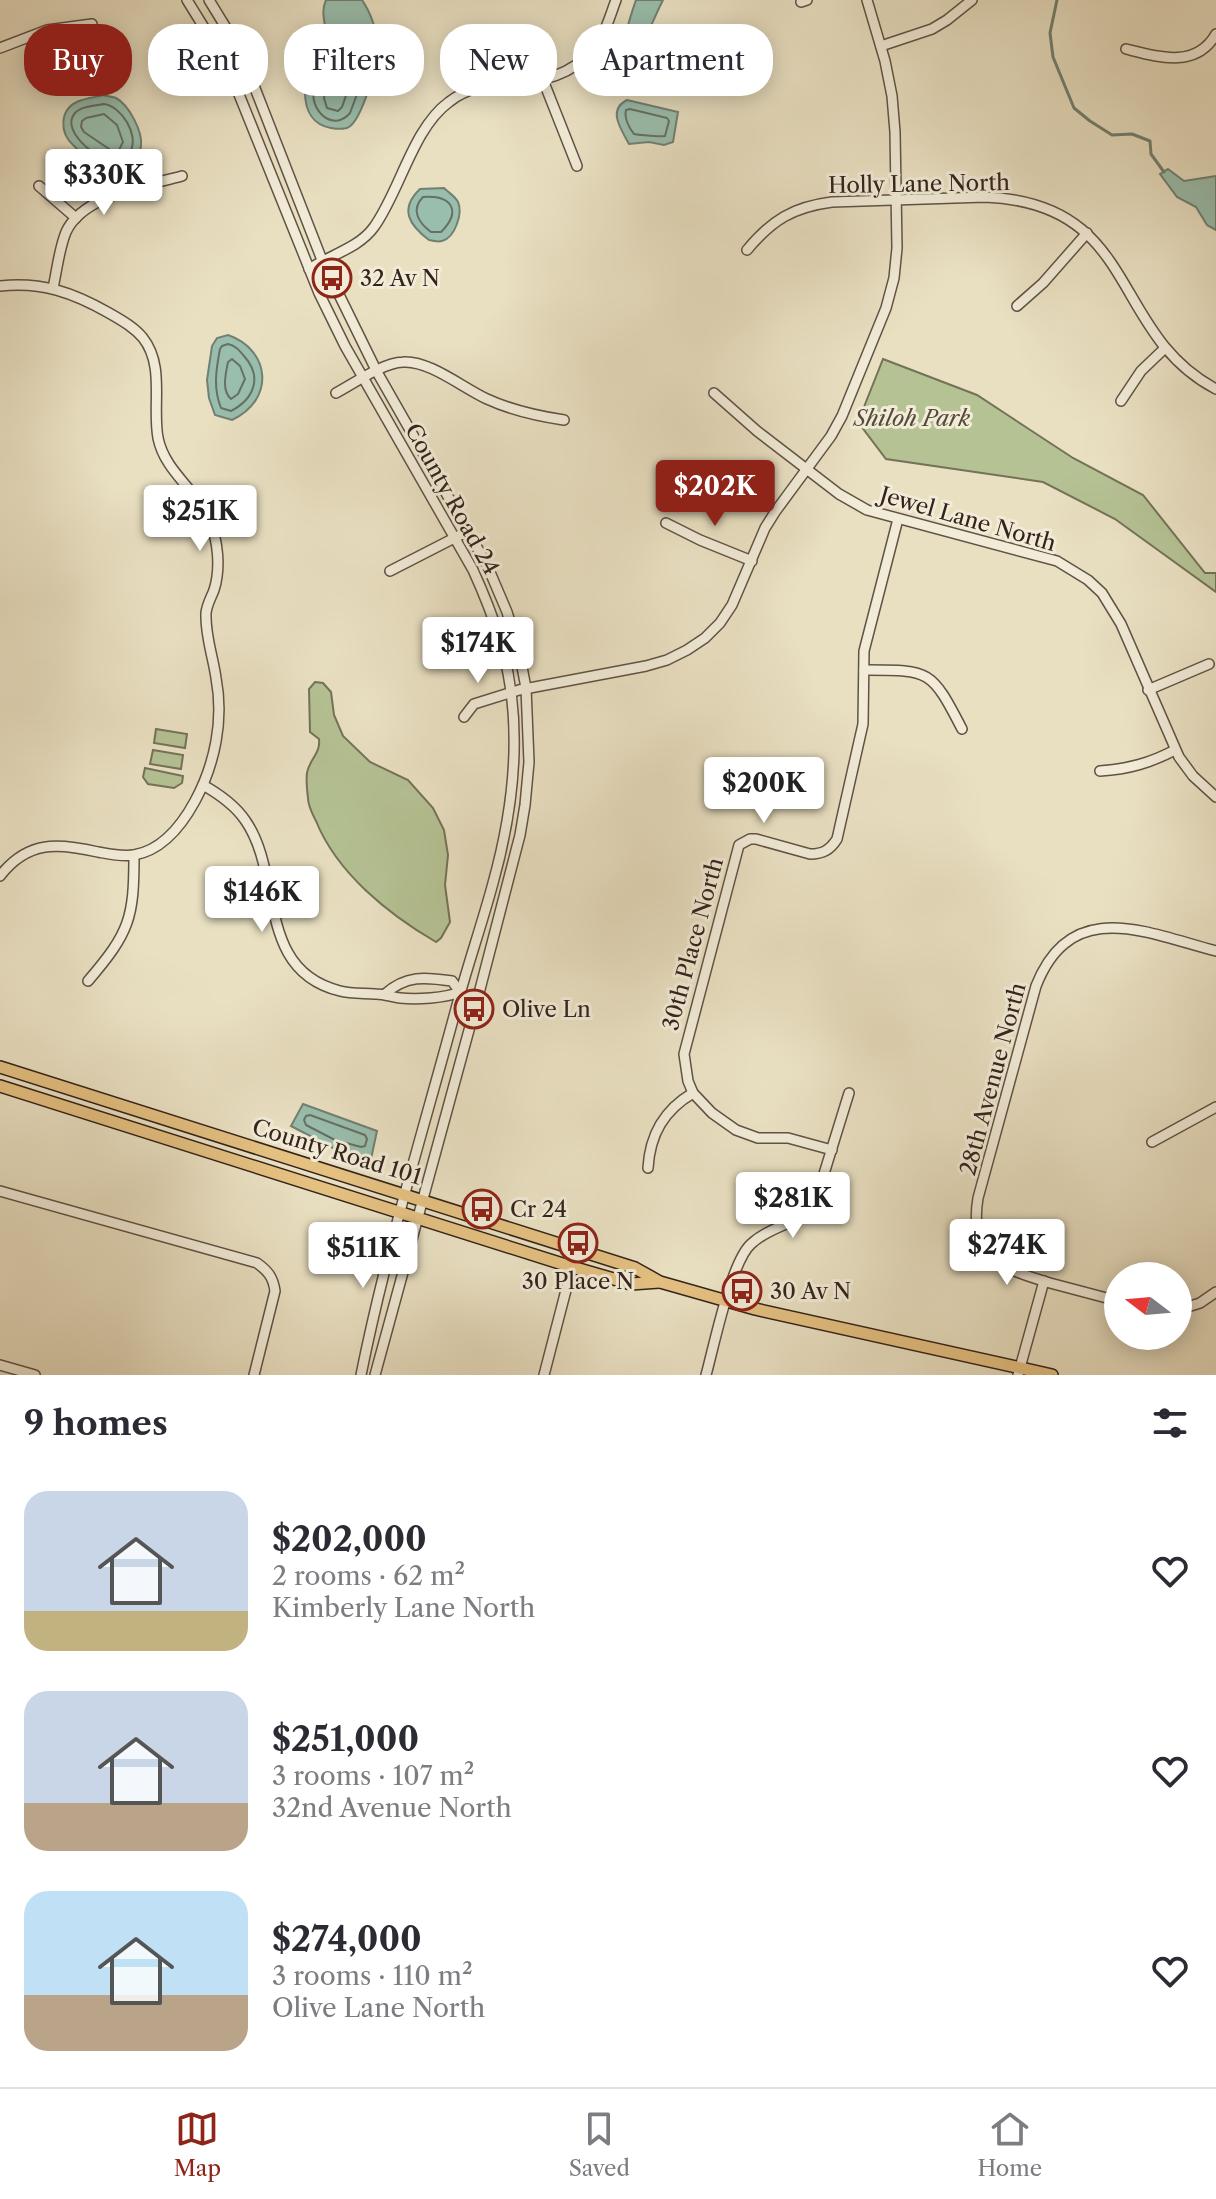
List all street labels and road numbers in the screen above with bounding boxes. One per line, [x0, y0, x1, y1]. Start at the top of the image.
street label: Holly Lane North [828, 169, 1010, 199]
street label: County Road 24 [399, 419, 505, 579]
street label: Jewel Lane North [874, 480, 1059, 557]
street label: 30th Place North [657, 854, 729, 1033]
street label: 28th Avenue North [954, 980, 1032, 1178]
street label: County Road 101 [249, 1113, 425, 1191]

